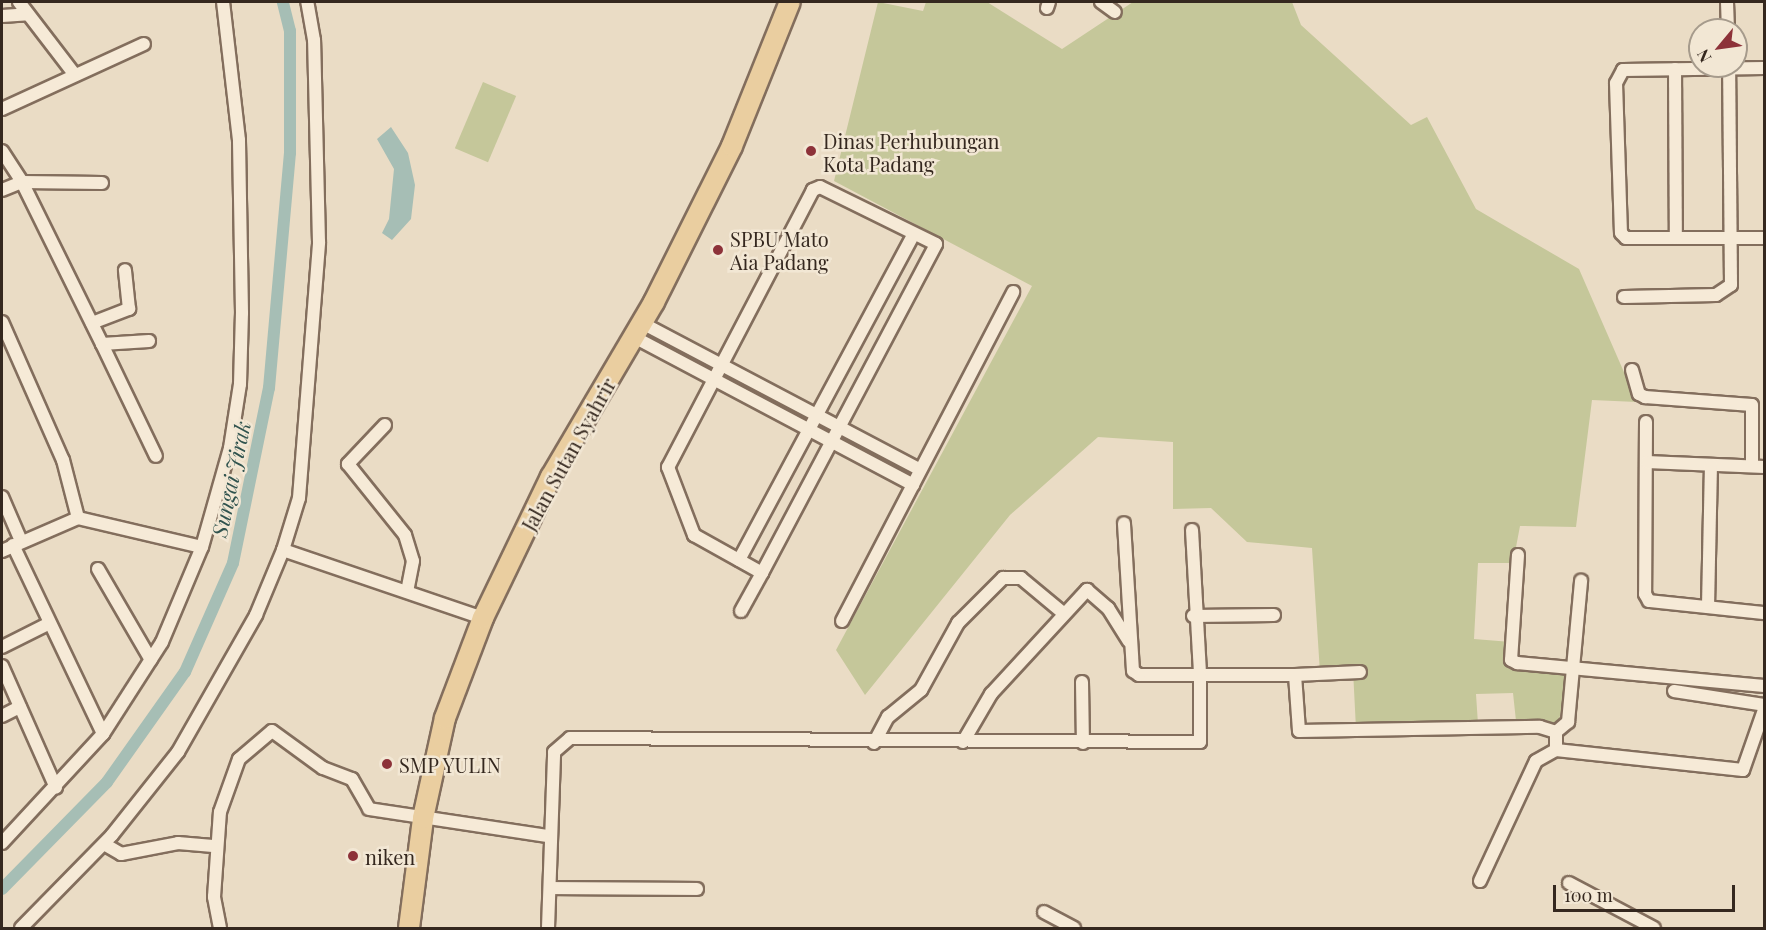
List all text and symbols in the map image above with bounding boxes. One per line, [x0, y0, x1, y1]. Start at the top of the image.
north arrow [1688, 18, 1748, 78]
text: N [1692, 46, 1716, 66]
place label: Dinas Perhubungan Kota Padang [823, 128, 999, 175]
marker: Dinas Perhubungan Kota Padang [804, 144, 818, 158]
place label: SPBU Mato Aia Padang [730, 226, 829, 273]
marker: SPBU Mato Aia Padang [711, 243, 725, 257]
street label: Jalan Sutan Syahrir [516, 373, 620, 535]
water label: Sungai Jirak [205, 419, 255, 539]
place label: SMP YULIN [399, 752, 502, 776]
marker: SMP YULIN [380, 757, 394, 771]
place label: niken [365, 844, 415, 868]
marker: niken [346, 849, 360, 863]
scale bar [1556, 873, 1738, 911]
text: 100 m [1564, 883, 1613, 907]

